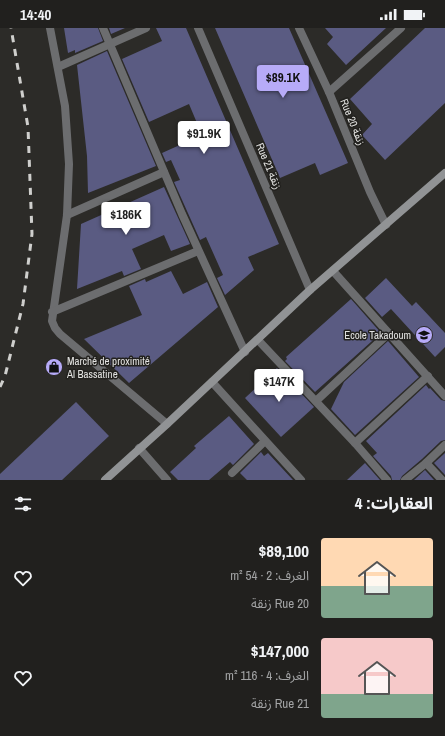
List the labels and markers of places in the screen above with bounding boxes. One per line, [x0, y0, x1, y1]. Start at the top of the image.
pin: $89.1K [250, 65, 316, 99]
pin: $91.9K [171, 121, 237, 155]
pin: $186K [98, 202, 154, 236]
school or university icon: Ecole Takadoum [414, 325, 434, 345]
place label: Ecole Takadoum [344, 328, 411, 342]
place label: Marché de proximité Al Bassatine [66, 354, 150, 381]
shop icon: Marché de proximité Al Bassatine [44, 357, 64, 377]
pin: $147K [251, 369, 307, 403]

